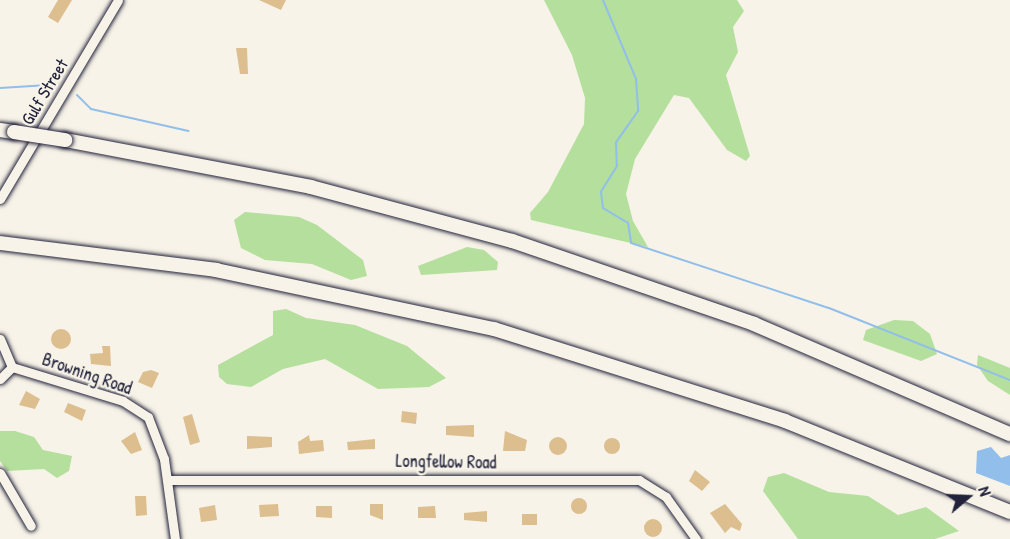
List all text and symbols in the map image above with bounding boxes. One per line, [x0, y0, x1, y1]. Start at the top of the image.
street label: Gulf Street [17, 55, 73, 129]
street label: Browning Road [39, 349, 135, 399]
street label: Longfellow Road [395, 450, 497, 474]
north arrow [938, 467, 998, 527]
text: N [973, 484, 997, 499]

